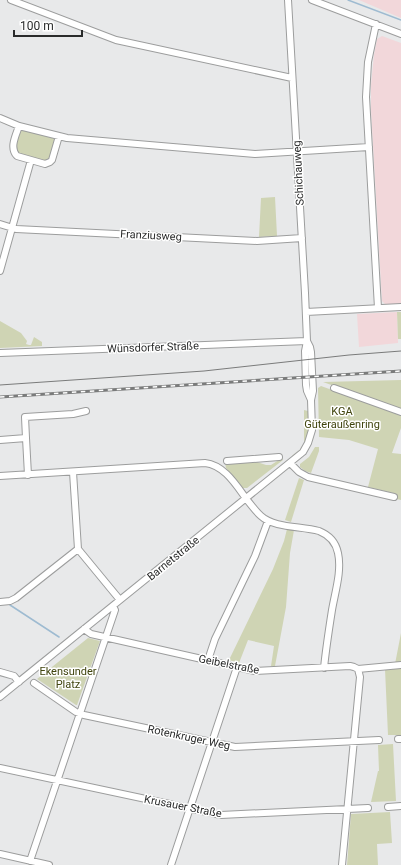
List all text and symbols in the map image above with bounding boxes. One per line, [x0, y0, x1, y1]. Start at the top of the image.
scale bar [14, 12, 82, 38]
text: 100 m [20, 19, 54, 33]
street label: Schichauweg [290, 140, 307, 206]
street label: Franziusweg [120, 227, 182, 244]
street label: Wünsdorfer Straße [107, 339, 199, 356]
park label: KGA Güteraußenring [304, 405, 380, 431]
street label: Barnetstraße [145, 533, 202, 583]
street label: Geibelstraße [197, 652, 261, 677]
park label: Ekensunder Platz [39, 665, 97, 691]
street label: Rotenkruger Weg [146, 722, 231, 753]
street label: Krusauer Straße [143, 793, 223, 820]

